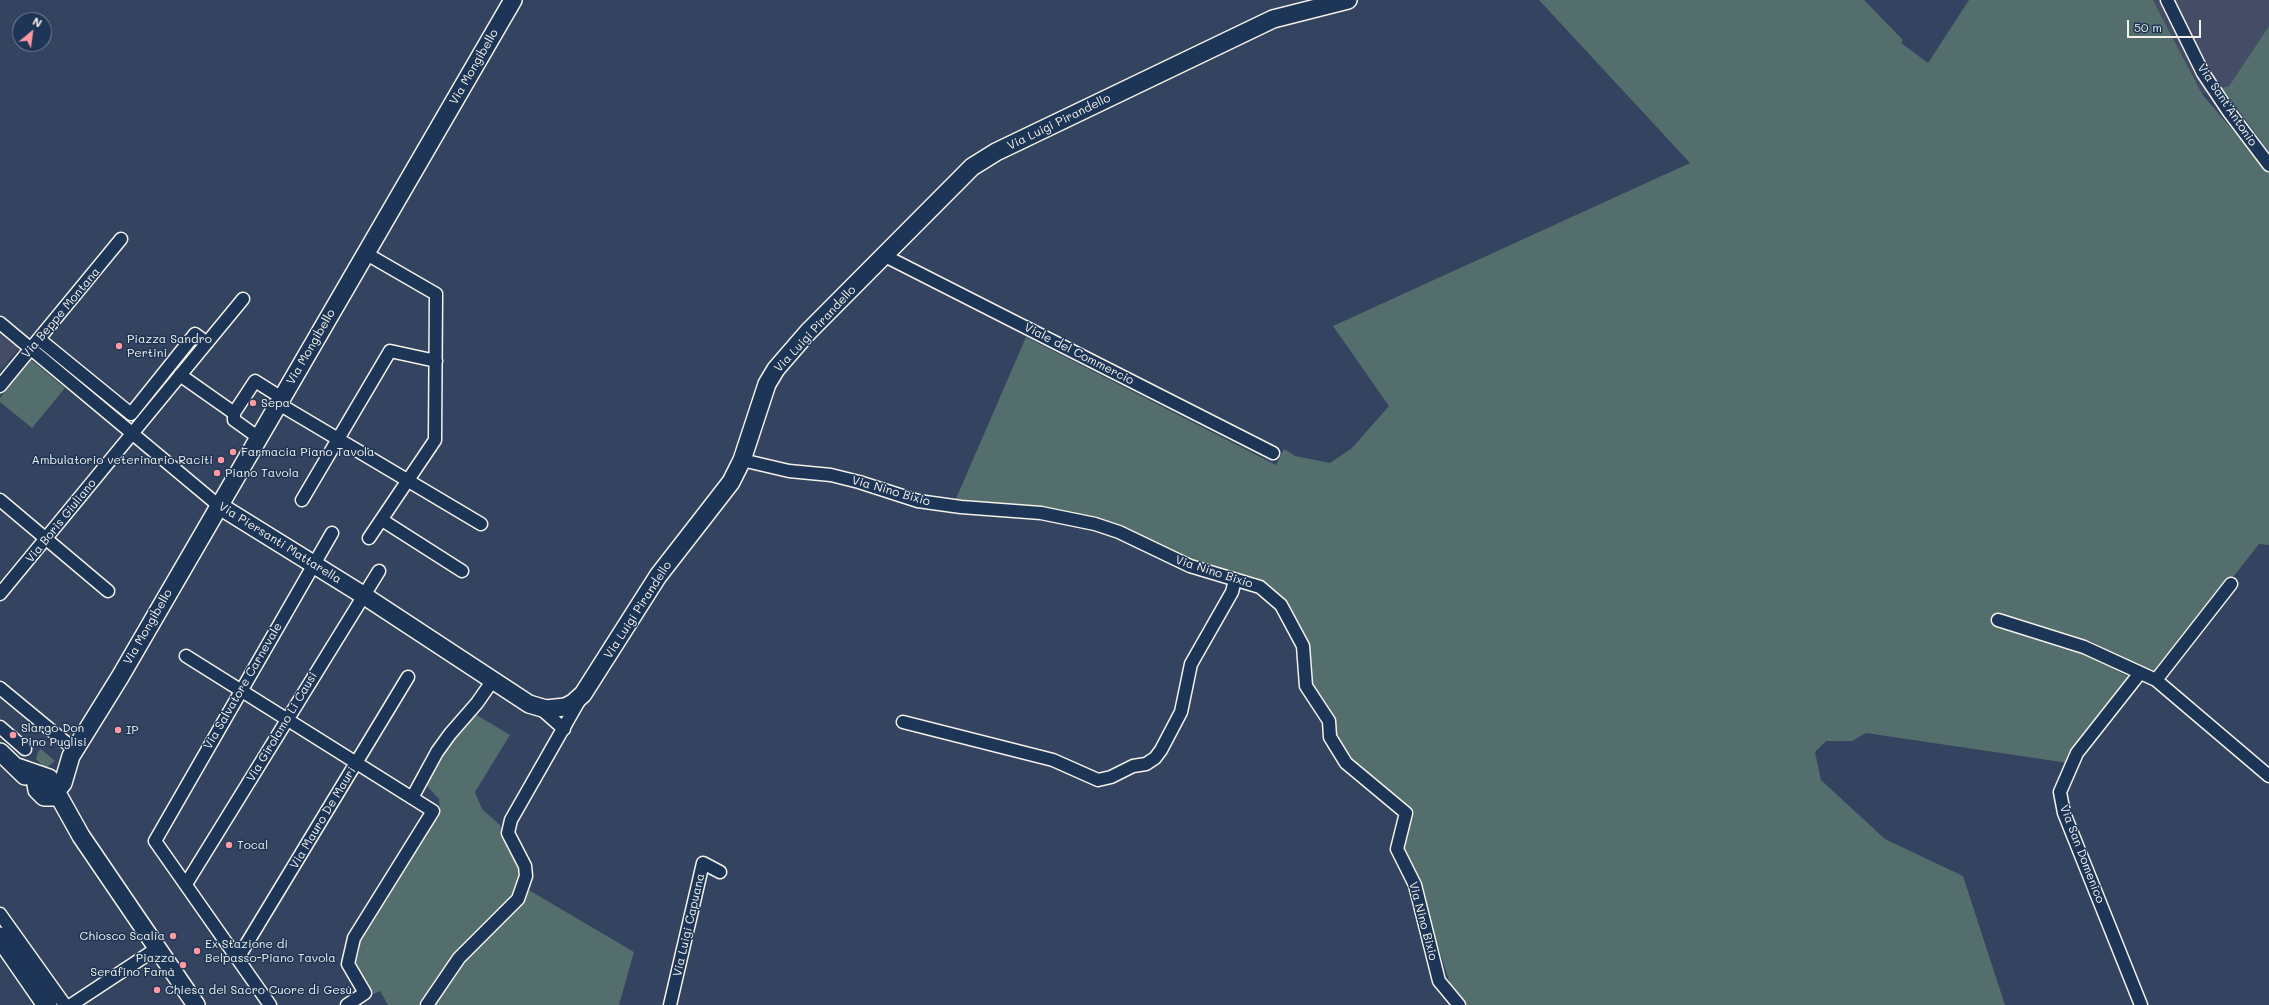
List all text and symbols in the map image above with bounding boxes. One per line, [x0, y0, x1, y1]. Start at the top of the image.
north arrow [12, 12, 52, 52]
scale bar [2129, 12, 2203, 38]
text: N [30, 13, 45, 31]
text: 50 m [2134, 19, 2162, 35]
street label: Via Mongibello [447, 27, 501, 107]
street label: Via Sant'Antonio [2194, 61, 2260, 149]
street label: Via Luigi Pirandello [1005, 91, 1113, 153]
street label: Via Beppe Montana [19, 265, 103, 361]
street label: Via Luigi Pirandello [771, 283, 859, 375]
street label: Via Mongibello [284, 307, 338, 387]
street label: Viale del Commercio [1022, 320, 1136, 388]
place label: Piazza Sandro Pertini [127, 332, 212, 360]
marker: Piazza Sandro Pertini [114, 341, 124, 351]
place label: Sepa [261, 396, 290, 410]
marker: Sepa [248, 398, 258, 408]
place label: Farmacia Piano Tavola [241, 445, 374, 459]
marker: Farmacia Piano Tavola [228, 447, 238, 457]
place label: Ambulatorio veterinario Raciti [32, 453, 213, 467]
marker: Ambulatorio veterinario Raciti [216, 455, 226, 465]
place label: Piano Tavola [225, 466, 299, 480]
marker: Piano Tavola [212, 468, 222, 478]
street label: Via Nino Bixio [850, 473, 932, 509]
street label: Via Boris Giuliano [23, 476, 99, 566]
street label: Via Piersanti Mattarella [216, 499, 344, 587]
street label: Via Nino Bixio [1173, 553, 1255, 591]
street label: Via Luigi Pirandello [601, 559, 675, 661]
street label: Via Mongibello [121, 587, 175, 667]
street label: Via Salvatore Carnevale [201, 620, 285, 752]
street label: Via Girolamo Li Causi [244, 670, 320, 784]
place label: Slargo Don Pino Puglisi [21, 721, 87, 749]
place label: IP [126, 723, 139, 737]
marker: IP [113, 725, 123, 735]
marker: Slargo Don Pino Puglisi [8, 730, 18, 740]
street label: Via Mauro De Mauri [287, 765, 359, 871]
street label: Via San Domenico [2057, 803, 2107, 905]
place label: Tocal [237, 838, 268, 852]
marker: Tocal [224, 840, 234, 850]
street label: Via Luigi Capuana [670, 872, 708, 978]
street label: Via Nino Bixio [1406, 880, 1440, 962]
place label: Chiosco Scalia [80, 929, 165, 943]
marker: Chiosco Scalia [168, 931, 178, 941]
place label: Ex Stazione di Belpasso-Piano Tavola [205, 937, 336, 965]
marker: Ex Stazione di Belpasso-Piano Tavola [192, 946, 202, 956]
place label: Piazza Serafino Famà [90, 951, 175, 979]
marker: Piazza Serafino Famà [178, 960, 188, 970]
place label: Chiesa del Sacro Cuore di Gesù [165, 983, 352, 997]
marker: Chiesa del Sacro Cuore di Gesù [152, 985, 162, 995]

